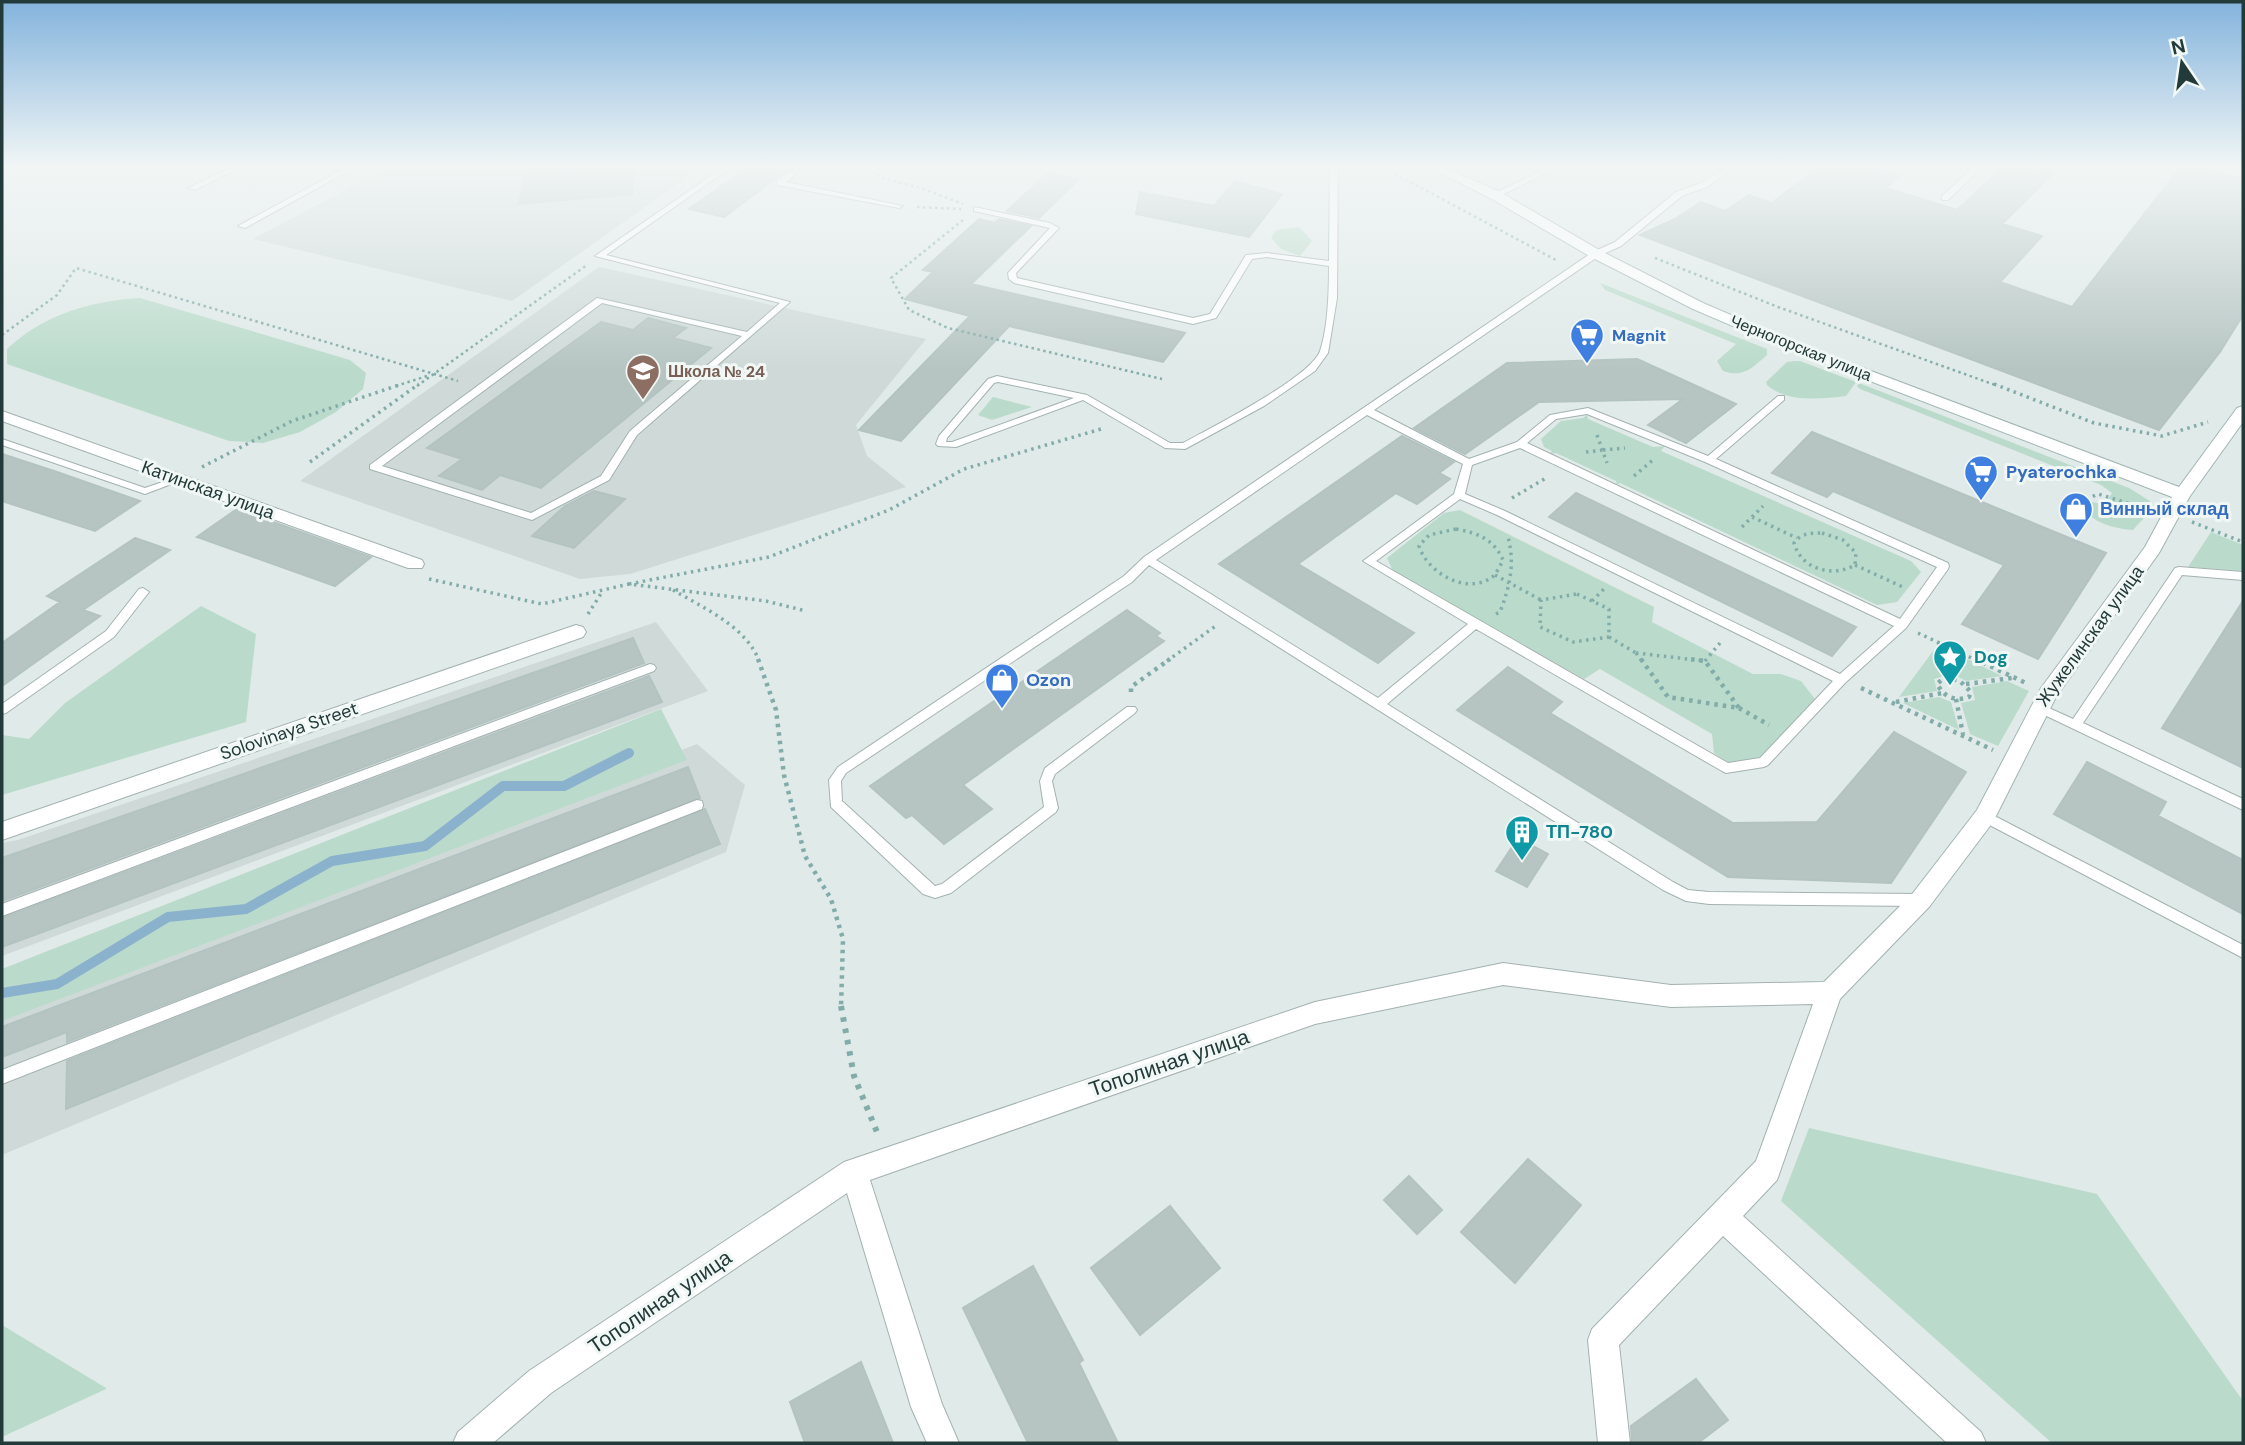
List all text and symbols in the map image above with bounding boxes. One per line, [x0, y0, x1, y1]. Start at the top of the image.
north arrow [2147, 28, 2217, 98]
text: N [2169, 33, 2188, 61]
street label: Черногорская улица [1727, 310, 1875, 386]
supermarket icon: Magnit [1568, 316, 1606, 365]
place label: Magnit [1612, 325, 1666, 346]
school or university icon: Школа № 24 [624, 352, 662, 401]
place label: Школа № 24 [668, 361, 765, 382]
supermarket icon: Pyaterochka [1962, 453, 2000, 502]
street label: Катинская улица [138, 455, 279, 525]
place label: Pyaterochka [2006, 460, 2117, 484]
shop icon: Винный склад [2057, 490, 2095, 539]
place label: Винный склад [2100, 497, 2229, 521]
street label: Жужелинская улица [2031, 560, 2150, 711]
place icon: Dog [1931, 638, 1969, 687]
place label: Dog [1974, 645, 2008, 669]
shop icon: Ozon [983, 661, 1021, 710]
place label: Ozon [1026, 668, 1071, 692]
street label: Solovinaya Street [217, 696, 361, 766]
building icon: ТП-780 [1503, 813, 1541, 862]
place label: ТП-780 [1546, 820, 1613, 844]
street label: Тополиная улица [1085, 1022, 1253, 1103]
street label: Тополиная улица [583, 1243, 737, 1360]

